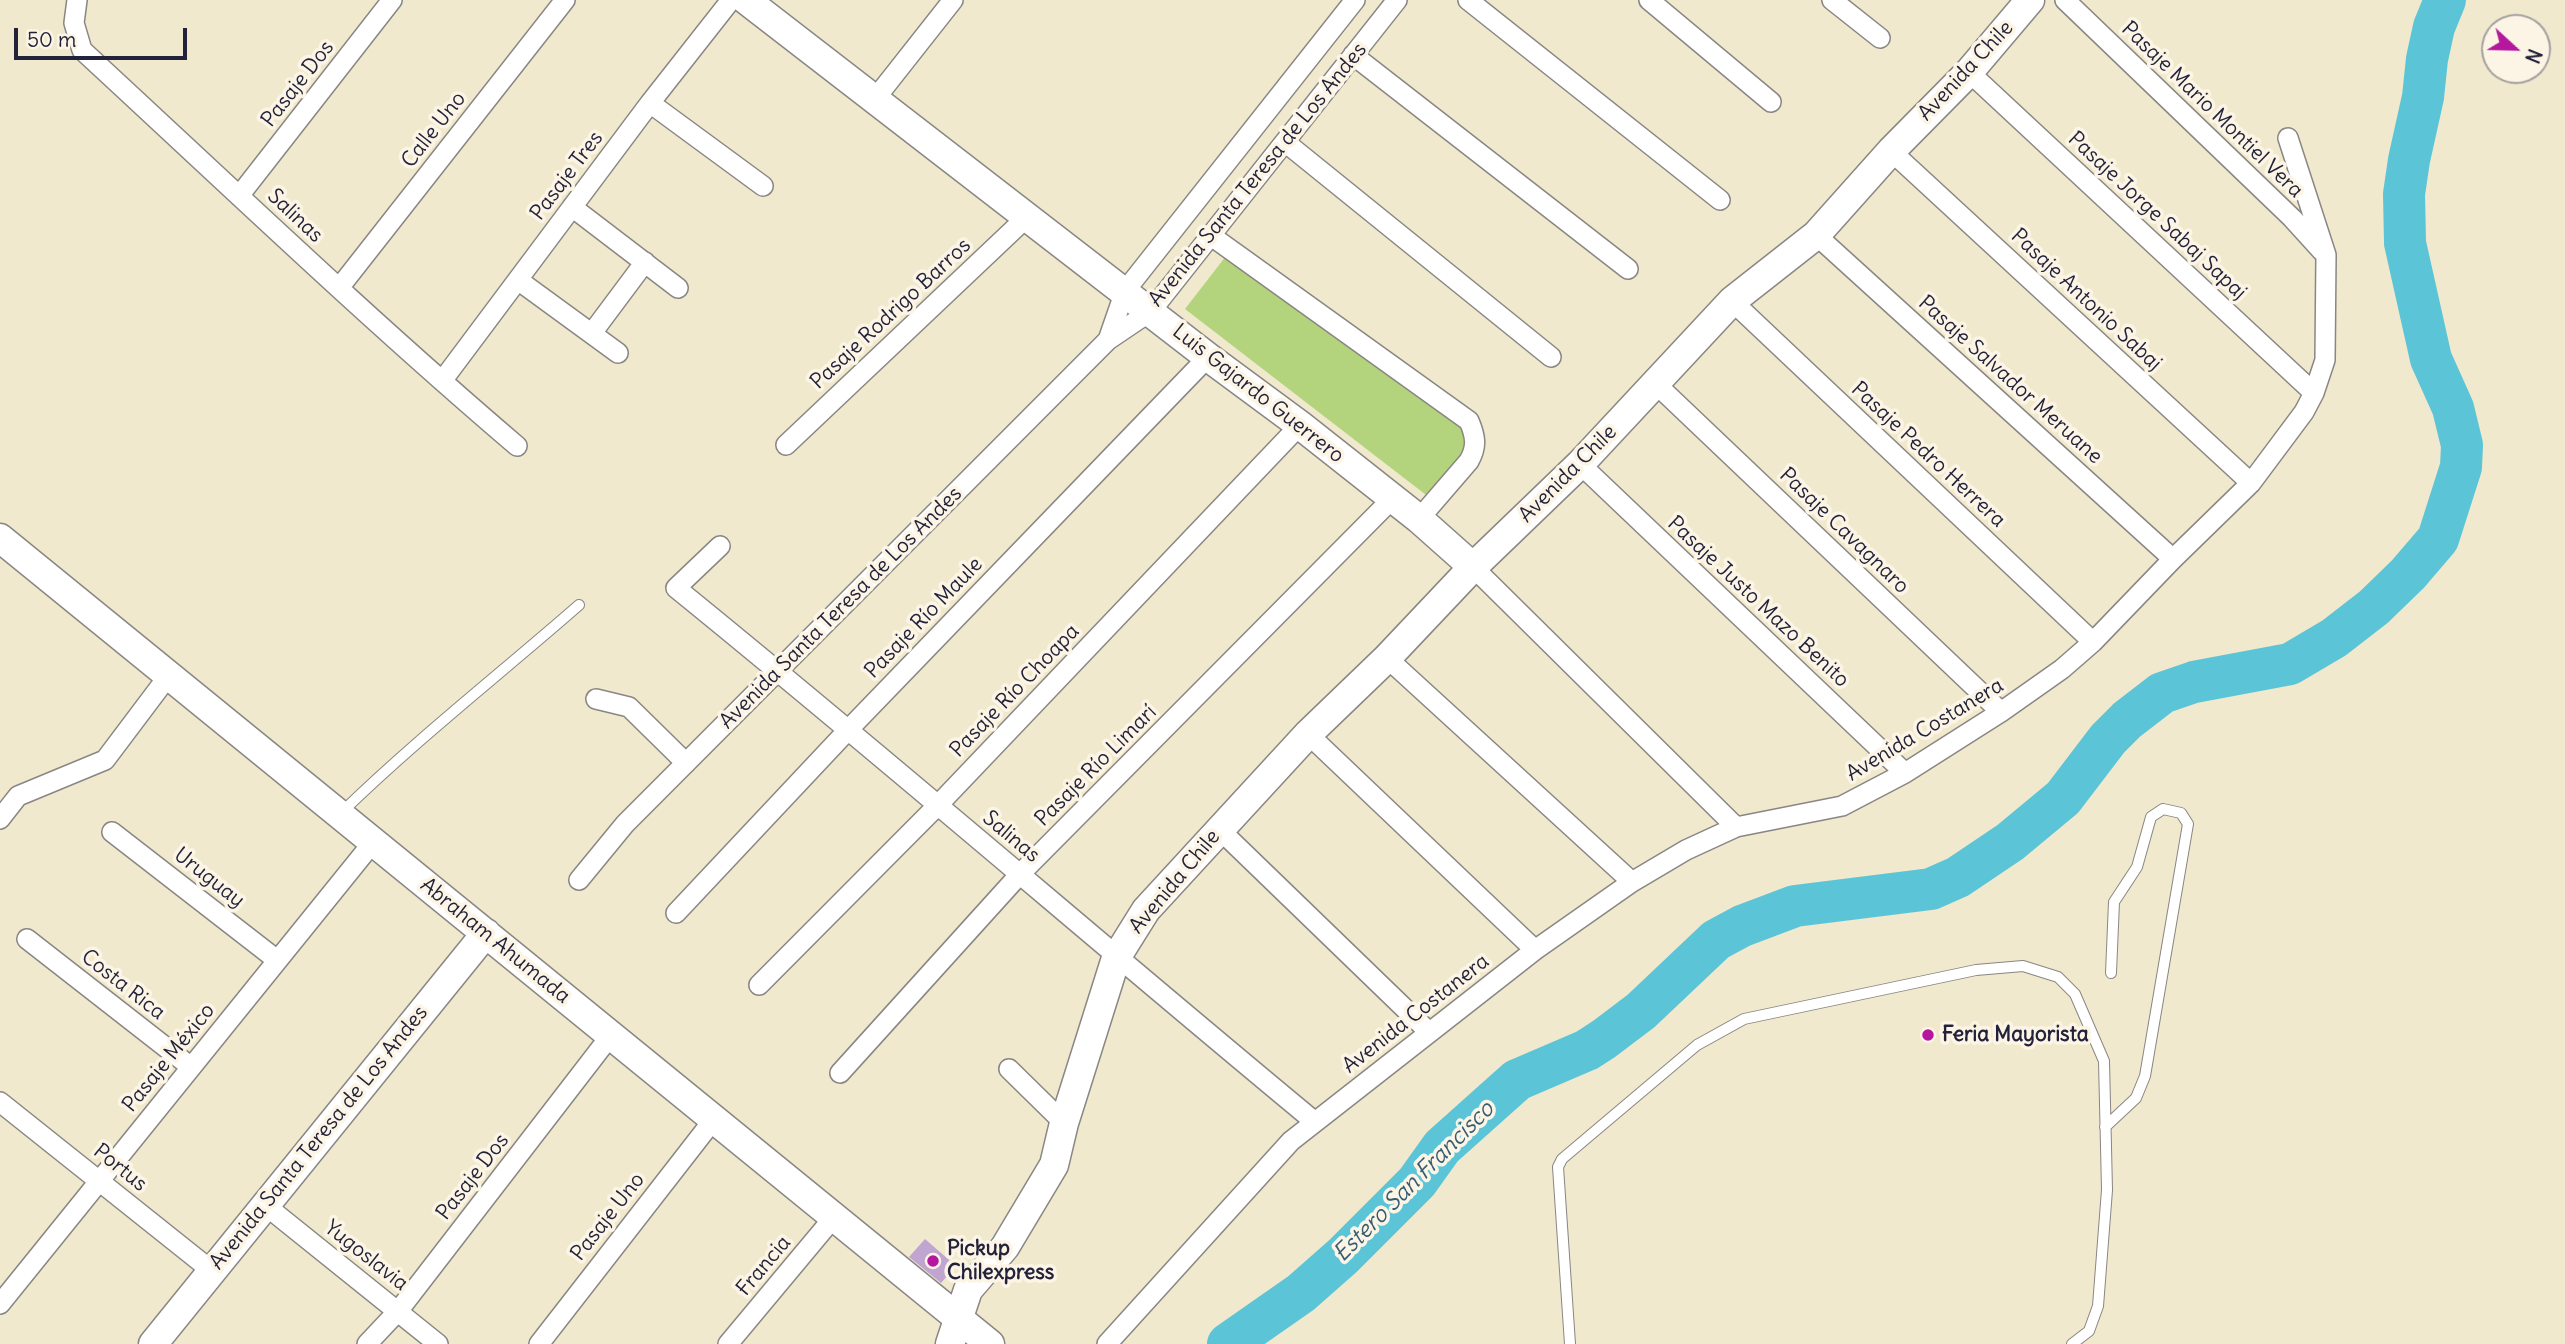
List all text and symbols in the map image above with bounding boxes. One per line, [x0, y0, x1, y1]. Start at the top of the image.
scale bar [18, 14, 191, 58]
north arrow [2481, 14, 2551, 84]
street label: Avenida Chile [1913, 16, 2019, 126]
street label: Pasaje Mario Montiel Vera [2116, 17, 2308, 203]
text: 50 m [27, 26, 76, 53]
street label: Pasaje Dos [256, 36, 340, 132]
street label: Avenida Santa Teresa de Los Andes [1144, 38, 1372, 312]
text: N [2520, 46, 2547, 67]
street label: Calle Uno [397, 87, 471, 173]
street label: Pasaje Tres [525, 126, 609, 226]
street label: Pasaje Jorge Sabaj Sapaj [2063, 127, 2251, 305]
street label: Salinas [262, 184, 328, 248]
street label: Pasaje Antonio Sabaj [2006, 224, 2166, 376]
street label: Pasaje Rodrigo Barros [806, 233, 976, 395]
street label: Pasaje Salvador Meruane [1913, 291, 2107, 469]
street label: Luis Gajardo Guerrero [1167, 319, 1349, 469]
street label: Pasaje Pedro Herrera [1846, 377, 2010, 533]
street label: Avenida Chile [1514, 420, 1622, 528]
street label: Pasaje Cavagnaro [1774, 463, 1914, 599]
street label: Avenida Santa Teresa de Los Andes [715, 482, 967, 734]
street label: Pasaje Justo Mazo Benito [1662, 511, 1854, 693]
street label: Pasaje Río Maule [860, 552, 988, 684]
street label: Pasaje Río Choapa [945, 619, 1085, 763]
street label: Avenida Costanera [1842, 673, 2008, 787]
street label: Pasaje Río Limarí [1030, 700, 1162, 832]
street label: Salinas [977, 806, 1045, 868]
street label: Avenida Chile [1124, 825, 1226, 939]
street label: Uruguay [169, 843, 249, 913]
street label: Abraham Ahumada [415, 873, 575, 1009]
street label: Costa Rica [76, 944, 170, 1026]
street label: Avenida Costanera [1338, 949, 1494, 1079]
street label: Pasaje México [118, 999, 220, 1117]
street label: Avenida Santa Teresa de Los Andes [205, 1001, 433, 1275]
place label: Feria Mayorista [1942, 1022, 2089, 1048]
marker: Feria Mayorista [1920, 1027, 1936, 1043]
water label: Estero San Francisco [1328, 1096, 1500, 1268]
street label: Pasaje Dos [431, 1129, 515, 1225]
street label: Portus [88, 1139, 152, 1197]
street label: Pasaje Uno [566, 1168, 650, 1266]
street label: Yugoslavia [319, 1215, 413, 1297]
street label: Francia [732, 1231, 796, 1301]
place label: Pickup Chilexpress [947, 1236, 1054, 1286]
marker: Pickup Chilexpress [925, 1253, 941, 1269]

